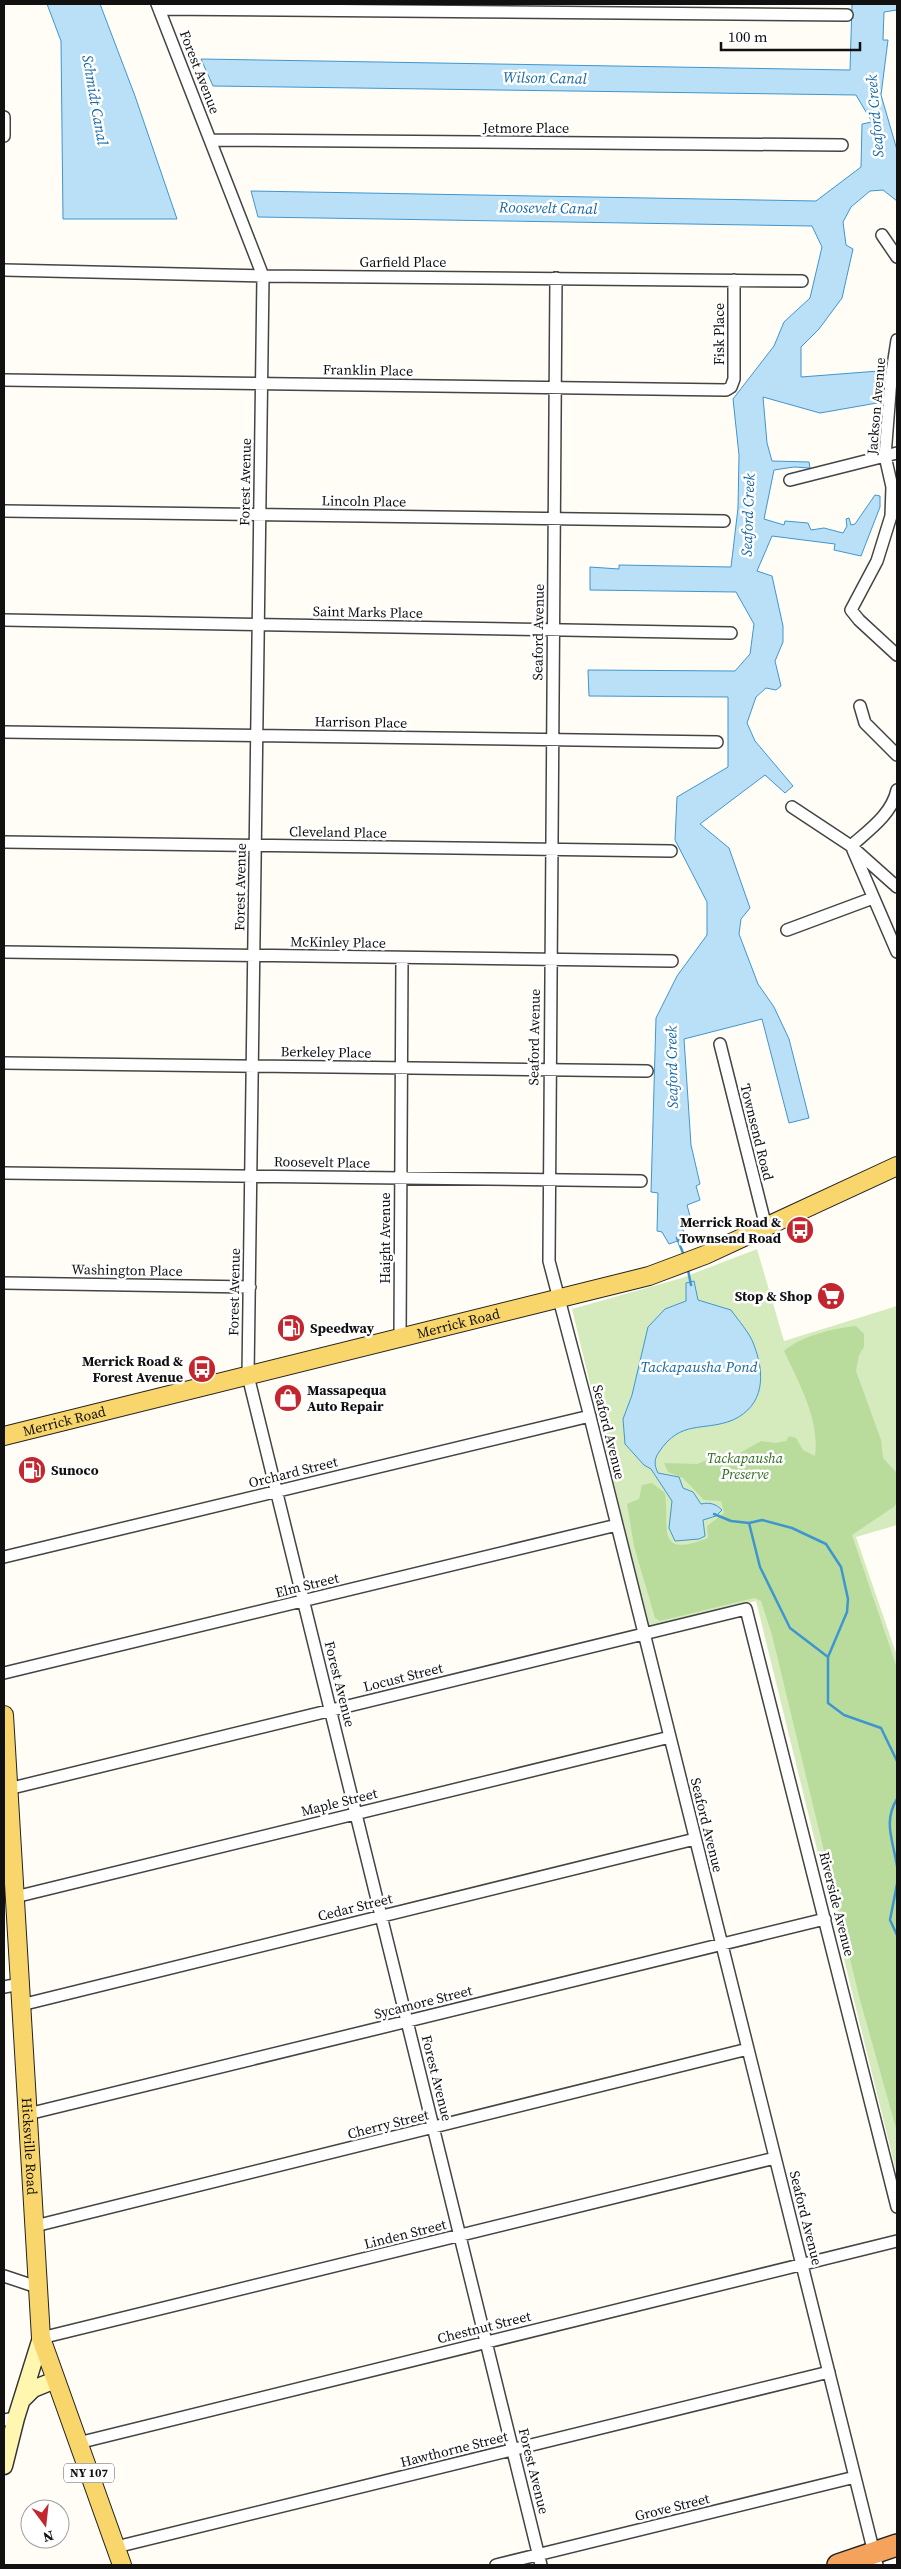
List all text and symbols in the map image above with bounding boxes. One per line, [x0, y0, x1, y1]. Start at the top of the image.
scale bar [721, 20, 860, 52]
text: 100 m [728, 26, 768, 47]
street label: Forest Avenue [175, 27, 225, 117]
water label: Schmidt Canal [77, 53, 114, 148]
water label: Wilson Canal [503, 66, 588, 89]
water label: Seaford Creek [860, 73, 889, 158]
street label: Jetmore Place [482, 118, 569, 138]
water label: Roosevelt Canal [498, 196, 598, 219]
street label: Garfield Place [360, 252, 446, 272]
street label: Fisk Place [709, 303, 729, 365]
street label: Jackson Avenue [862, 356, 890, 457]
street label: Franklin Place [323, 359, 413, 381]
street label: Forest Avenue [234, 438, 256, 526]
water label: Seaford Creek [736, 472, 759, 557]
street label: Lincoln Place [321, 490, 407, 512]
street label: Seaford Avenue [527, 583, 549, 681]
street label: Saint Marks Place [313, 601, 423, 623]
street label: Harrison Place [314, 711, 408, 733]
street label: Cleveland Place [289, 821, 387, 843]
street label: Forest Avenue [229, 843, 251, 931]
street label: McKinley Place [290, 931, 386, 953]
street label: Seaford Avenue [523, 988, 545, 1086]
water label: Seaford Creek [660, 1024, 683, 1109]
street label: Berkeley Place [280, 1041, 372, 1063]
street label: Townsend Road [735, 1082, 779, 1182]
street label: Roosevelt Place [274, 1151, 370, 1173]
street label: Haight Avenue [375, 1192, 395, 1284]
place label: Merrick Road & Townsend Road [679, 1212, 782, 1248]
bus stop icon: Merrick Road & Townsend Road [785, 1215, 815, 1245]
street label: Forest Avenue [223, 1248, 245, 1336]
street label: Washington Place [71, 1259, 183, 1281]
supermarket icon: Stop & Shop [816, 1281, 846, 1311]
place label: Stop & Shop [735, 1286, 812, 1306]
street label: Merrick Road [415, 1303, 502, 1343]
fuel station icon: Speedway [276, 1313, 306, 1343]
place label: Speedway [310, 1318, 375, 1338]
place label: Merrick Road & Forest Avenue [82, 1351, 183, 1387]
bus stop icon: Merrick Road & Forest Avenue [187, 1354, 217, 1384]
water label: Tackapausha Pond [640, 1356, 758, 1377]
place label: Massapequa Auto Repair [307, 1380, 387, 1416]
shop icon: Massapequa Auto Repair [273, 1383, 303, 1413]
street label: Seaford Avenue [588, 1383, 630, 1481]
street label: Merrick Road [21, 1401, 108, 1441]
park label: Tackapausha Preserve [707, 1448, 784, 1484]
street label: Orchard Street [246, 1451, 340, 1493]
fuel station icon: Sunoco [17, 1455, 47, 1485]
place label: Sunoco [51, 1460, 99, 1480]
street label: Elm Street [273, 1567, 341, 1603]
street label: Forest Avenue [320, 1639, 360, 1729]
street label: Locust Street [361, 1657, 445, 1697]
street label: Seaford Avenue [686, 1776, 728, 1874]
street label: Maple Street [299, 1783, 380, 1821]
street label: Riverside Avenue [814, 1850, 860, 1958]
street label: Cedar Street [316, 1888, 395, 1926]
street label: Sycamore Street [372, 1980, 475, 2024]
street label: Forest Avenue [417, 2033, 457, 2123]
street label: Hicksville Road [17, 2097, 42, 2195]
street label: Cherry Street [345, 2104, 431, 2144]
street label: Seaford Avenue [785, 2169, 827, 2267]
street label: Linden Street [362, 2214, 449, 2254]
street label: Chestnut Street [435, 2306, 533, 2348]
street label: Hawthorne Street [398, 2426, 510, 2472]
street label: Forest Avenue [514, 2426, 554, 2516]
road number: NY 107 [64, 2464, 114, 2482]
street label: Grove Street [633, 2488, 712, 2526]
north arrow [20, 2499, 70, 2549]
text: N [41, 2526, 56, 2548]

